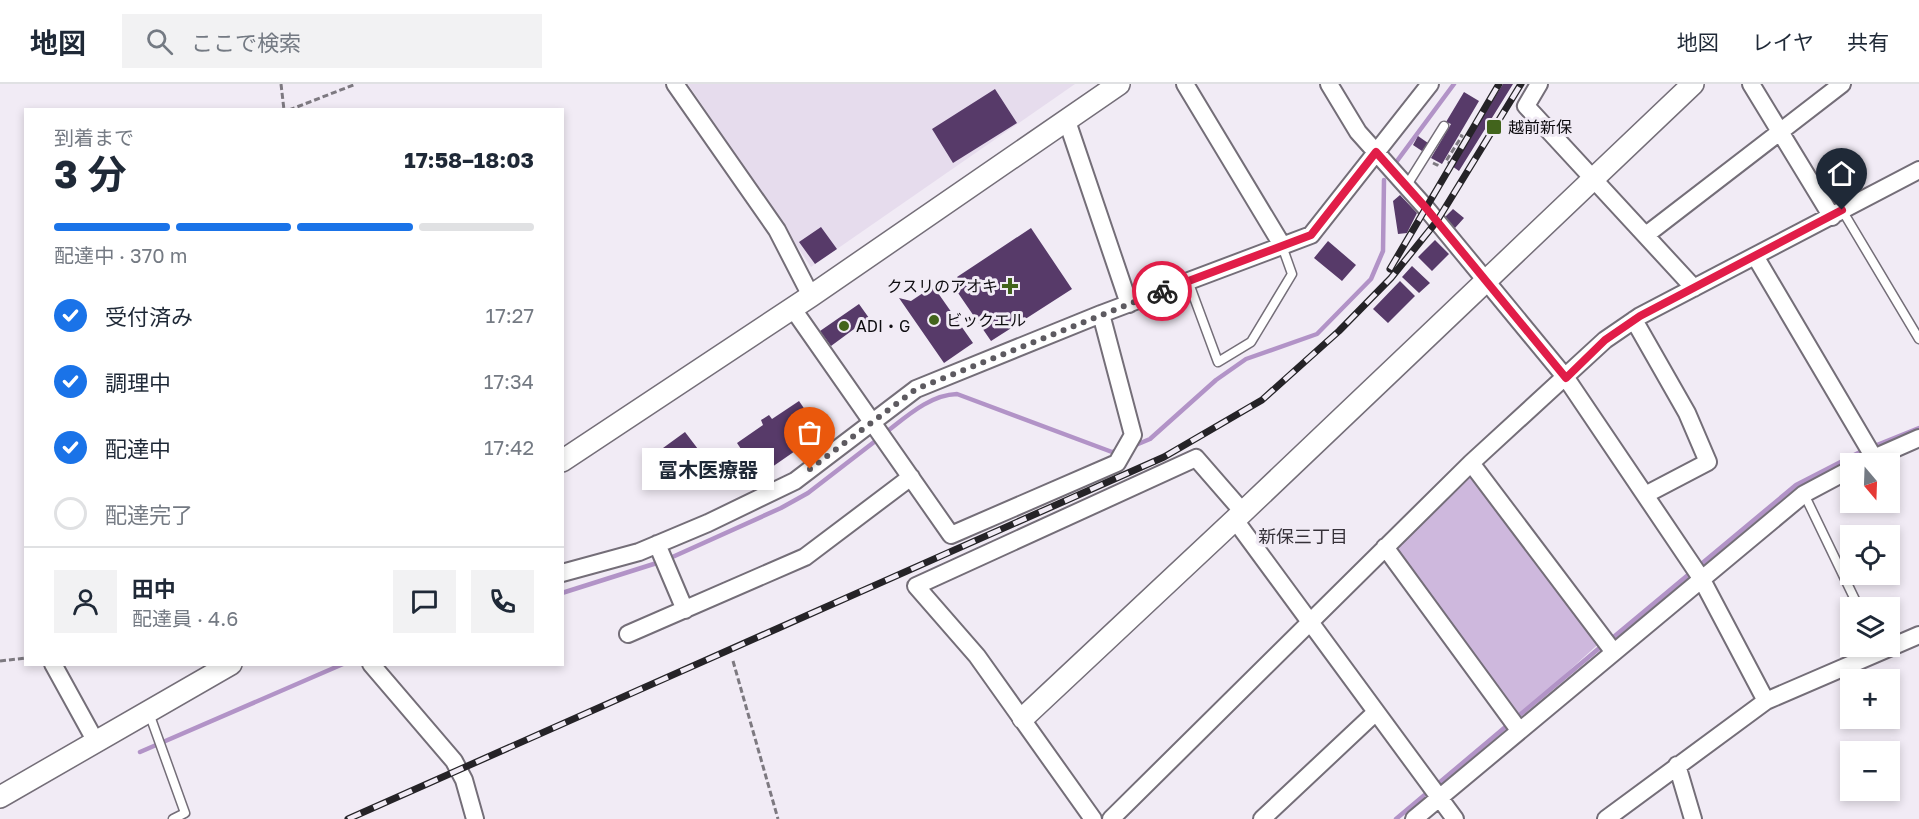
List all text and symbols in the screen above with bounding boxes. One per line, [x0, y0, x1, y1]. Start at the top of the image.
search box [122, 14, 542, 68]
icon: search [143, 25, 176, 58]
text: 地図 [30, 26, 86, 59]
text: ここで検索 [191, 29, 301, 56]
text: 地図 [1677, 29, 1719, 55]
text: レイヤ [1752, 29, 1814, 55]
text: 共有 [1847, 29, 1889, 55]
place label: 越前新保 [1508, 117, 1572, 137]
marker: 越前新保 [1485, 118, 1503, 136]
text: 到着まで [54, 125, 134, 149]
text: 17:58–18:03 [404, 146, 534, 173]
pin [1816, 148, 1867, 210]
text: 3 分 [54, 150, 127, 197]
icon: home [1825, 157, 1858, 190]
text: 配達中 · 370 m [54, 243, 187, 267]
courier [1132, 261, 1192, 321]
icon: bike [1146, 275, 1179, 308]
place label: クスリのアオキ [886, 276, 998, 296]
marker: クスリのアオキ [1003, 279, 1017, 293]
icon: check [54, 299, 87, 332]
text: 受付済み [105, 303, 193, 330]
text: 17:27 [486, 303, 534, 327]
place label: ビックエル [946, 310, 1026, 330]
marker: ビックエル [927, 313, 941, 327]
place label: ADI・G [856, 316, 910, 336]
marker: ADI・G [837, 319, 851, 333]
icon: check [54, 365, 87, 398]
text: 調理中 [105, 369, 171, 396]
text: 17:34 [484, 369, 534, 393]
pin [784, 407, 835, 469]
icon: bag [793, 416, 826, 449]
icon: check [54, 431, 87, 464]
text: 配達中 [105, 435, 171, 462]
text: 17:42 [484, 435, 534, 459]
callout: 冨木医療器 [642, 448, 774, 490]
north arrow [1840, 453, 1900, 513]
map controls [1840, 453, 1900, 801]
text: 冨木医療器 [658, 457, 758, 481]
text: 配達完了 [105, 501, 193, 528]
district label: 新保三丁目 [1258, 525, 1348, 547]
button: locate [1840, 525, 1900, 585]
button: person [54, 570, 117, 633]
button: chat [393, 570, 456, 633]
button: phone [471, 570, 534, 633]
text: 田中 [132, 575, 176, 602]
button: layers [1840, 597, 1900, 657]
text: 配達員 · 4.6 [132, 606, 238, 630]
button: + [1840, 669, 1900, 729]
button: − [1840, 741, 1900, 801]

